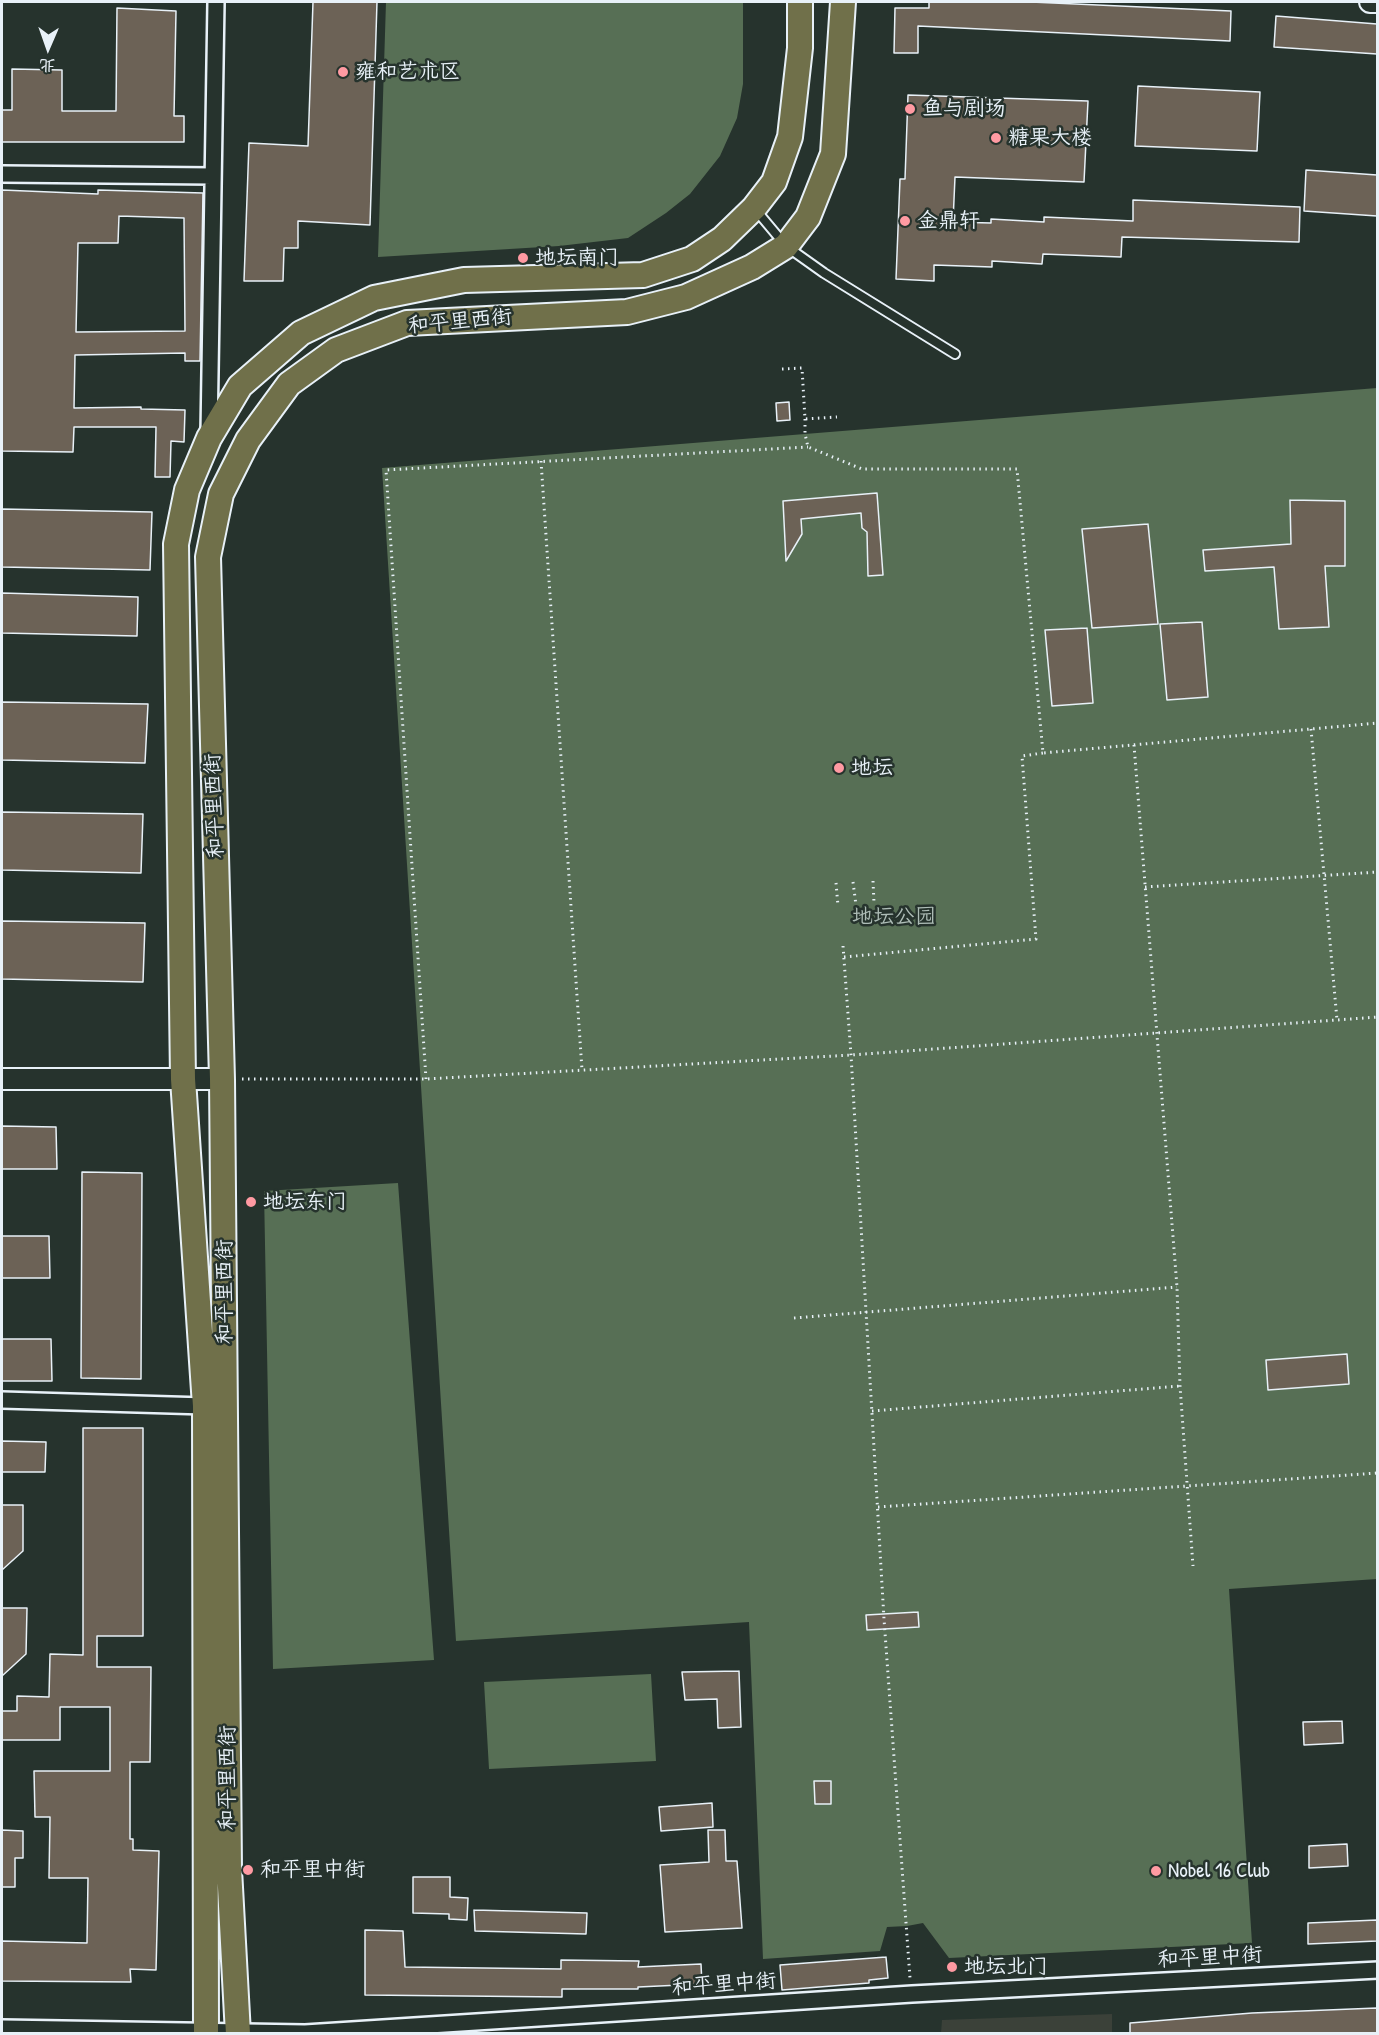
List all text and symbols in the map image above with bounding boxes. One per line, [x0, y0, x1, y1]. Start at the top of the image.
north arrow [18, 18, 78, 78]
text: 北 [39, 55, 56, 77]
place label: 雍和艺术区 [355, 59, 460, 85]
marker: 雍和艺术区 [336, 65, 350, 79]
place label: 鱼与剧场 [922, 96, 1006, 122]
marker: 鱼与剧场 [903, 102, 917, 116]
place label: 糖果大楼 [1008, 125, 1092, 151]
marker: 糖果大楼 [989, 131, 1003, 145]
place label: 金鼎轩 [917, 208, 980, 234]
marker: 金鼎轩 [898, 214, 912, 228]
place label: 地坛南门 [535, 245, 619, 271]
marker: 地坛南门 [516, 251, 530, 265]
street label: 和平里西街 [407, 305, 513, 339]
street label: 和平里西街 [201, 753, 229, 859]
place label: 地坛 [851, 755, 893, 781]
marker: 地坛 [832, 761, 846, 775]
park label: 地坛公园 [852, 904, 936, 930]
place label: 地坛东门 [263, 1189, 347, 1215]
marker: 地坛东门 [244, 1195, 258, 1209]
street label: 和平里西街 [212, 1240, 238, 1344]
street label: 和平里西街 [215, 1726, 241, 1830]
place label: 和平里中街 [260, 1857, 365, 1883]
place label: Nobel 16 Club [1168, 1858, 1270, 1884]
marker: 和平里中街 [241, 1863, 255, 1877]
marker: Nobel 16 Club [1149, 1864, 1163, 1878]
street label: 和平里中街 [1157, 1943, 1263, 1973]
place label: 地坛北门 [964, 1954, 1048, 1980]
marker: 地坛北门 [945, 1960, 959, 1974]
street label: 和平里中街 [671, 1969, 777, 2001]

